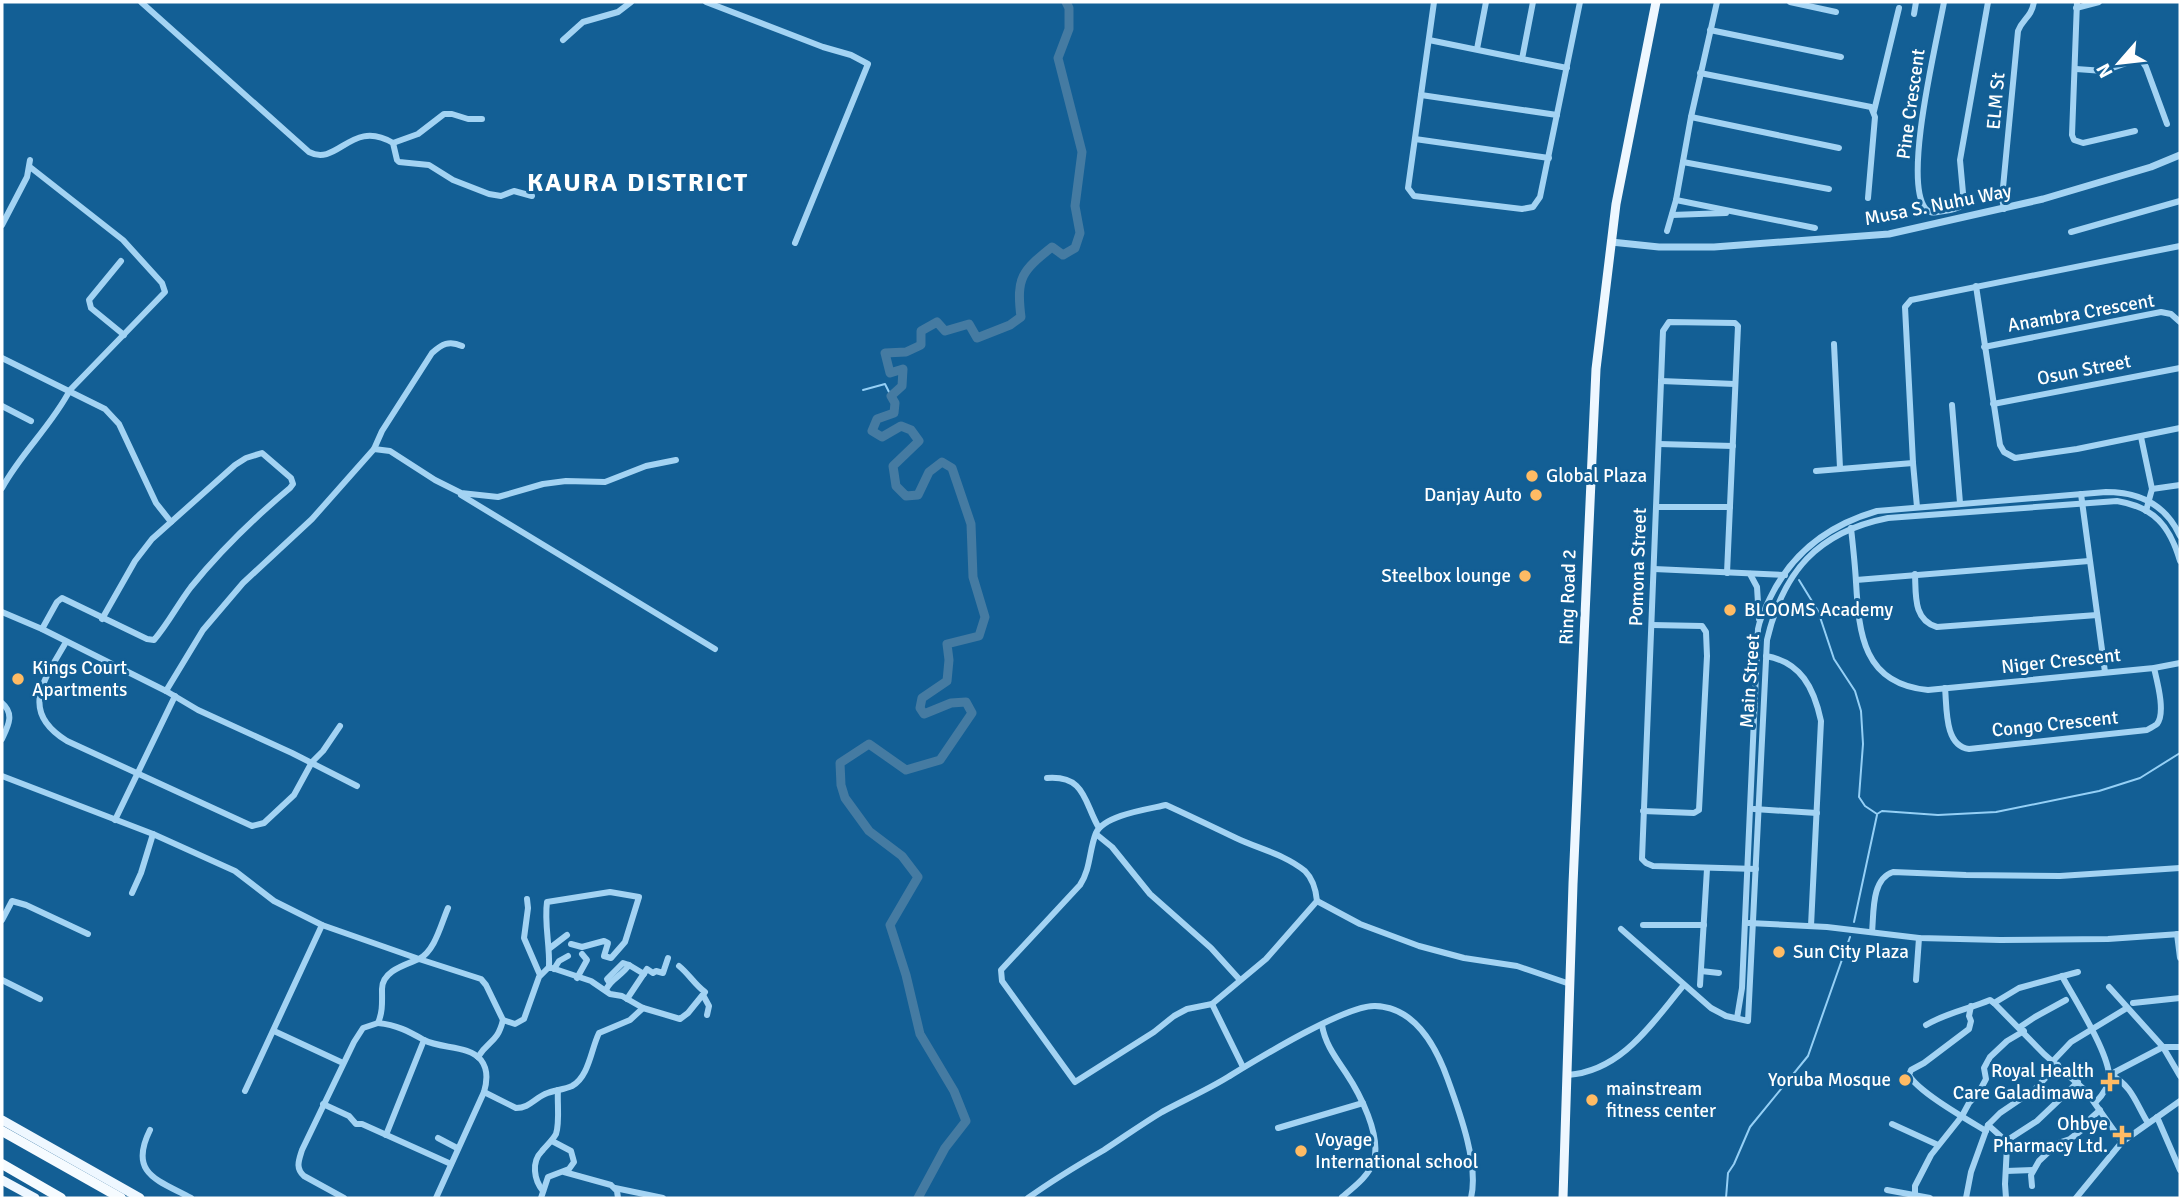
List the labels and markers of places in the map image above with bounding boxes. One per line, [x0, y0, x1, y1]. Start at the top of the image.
place label: Global Plaza [1546, 464, 1647, 488]
marker: Global Plaza [1524, 468, 1540, 484]
place label: Danjay Auto [1424, 483, 1522, 507]
marker: Danjay Auto [1528, 487, 1544, 503]
place label: Steelbox lounge [1381, 564, 1511, 588]
marker: Steelbox lounge [1517, 568, 1533, 584]
place label: BLOOMS Academy [1744, 598, 1893, 622]
marker: BLOOMS Academy [1722, 602, 1738, 618]
place label: Kings Court Apartments [32, 656, 127, 702]
marker: Kings Court Apartments [10, 671, 26, 687]
place label: Sun City Plaza [1793, 940, 1909, 964]
marker: Sun City Plaza [1771, 944, 1787, 960]
place label: Royal Health Care Galadimawa [1953, 1059, 2094, 1105]
place label: Yoruba Mosque [1768, 1068, 1891, 1092]
marker: Yoruba Mosque [1897, 1072, 1913, 1088]
marker: Royal Health Care Galadimawa [2100, 1072, 2120, 1092]
place label: mainstream fitness center [1606, 1077, 1716, 1123]
marker: mainstream fitness center [1584, 1092, 1600, 1108]
place label: Ohbye Pharmacy Ltd. [1993, 1112, 2108, 1158]
marker: Ohbye Pharmacy Ltd. [2114, 1127, 2130, 1143]
place label: Voyage International school [1315, 1128, 1478, 1174]
marker: Voyage International school [1293, 1143, 1309, 1159]

